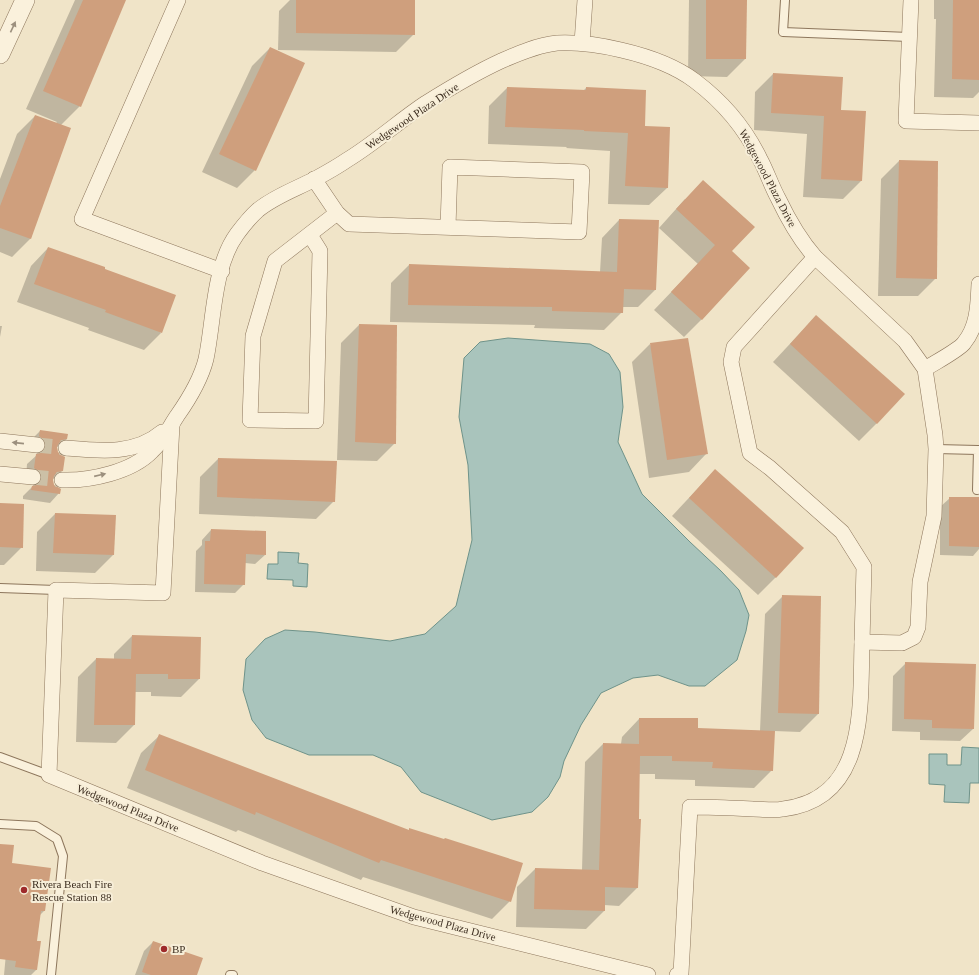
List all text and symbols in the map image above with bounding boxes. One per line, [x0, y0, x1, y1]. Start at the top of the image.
one-way arrow [9, 21, 16, 33]
street label: Wedgewood Plaza Drive [363, 80, 461, 151]
street label: Wedgewood Plaza Drive [737, 127, 799, 229]
one-way arrow [12, 440, 24, 446]
one-way arrow [94, 472, 107, 478]
street label: Wedgewood Plaza Drive [75, 782, 181, 834]
place label: Rivera Beach Fire Rescue Station 88 [32, 878, 112, 903]
marker: Rivera Beach Fire Rescue Station 88 [19, 885, 29, 895]
street label: Wedgewood Plaza Drive [389, 903, 497, 943]
place label: BP [172, 943, 185, 955]
marker: BP [159, 944, 169, 954]

